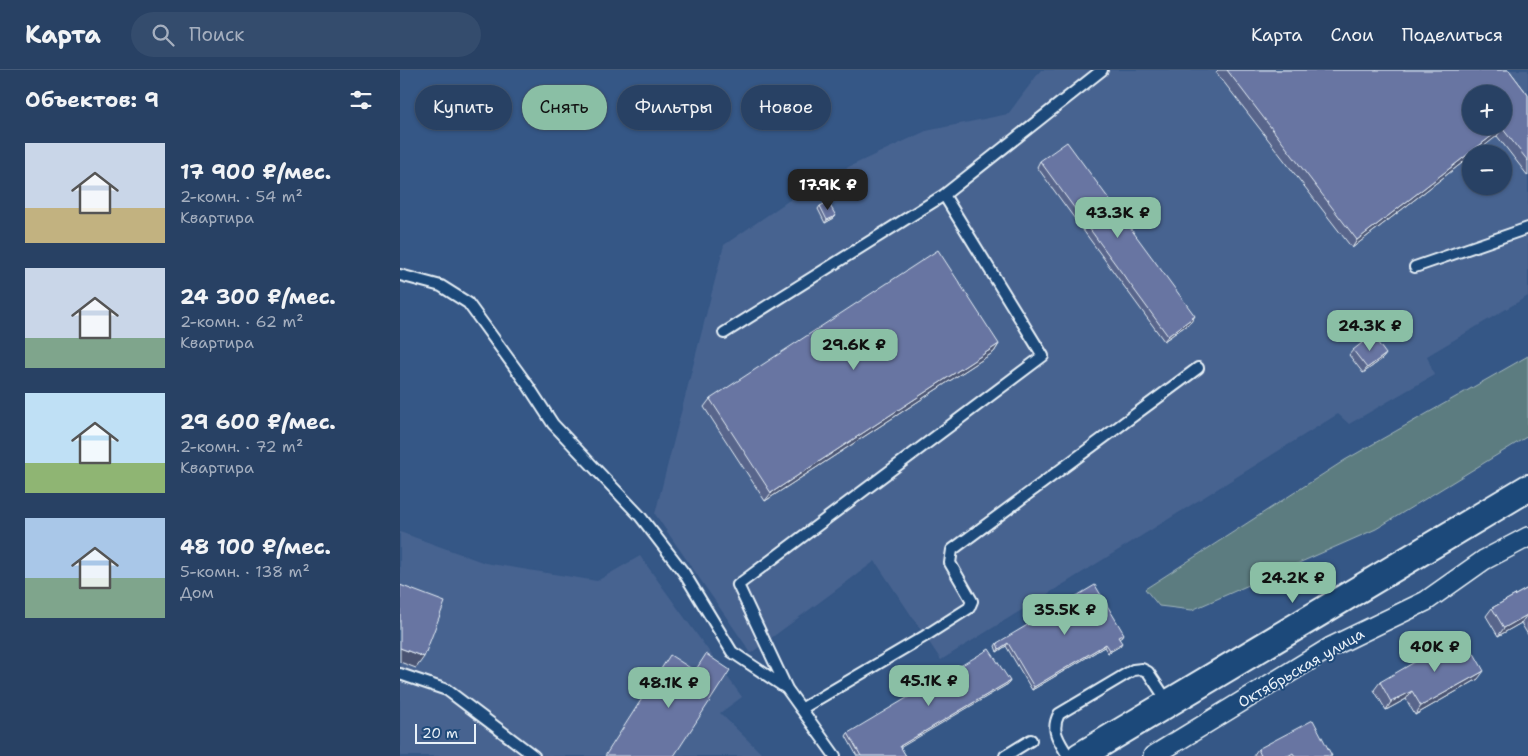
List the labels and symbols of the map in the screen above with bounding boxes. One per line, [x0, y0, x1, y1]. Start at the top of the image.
pin: 17.9K ₽ [782, 168, 874, 211]
pin: 43.3K ₽ [1072, 196, 1164, 239]
pin: 24.3K ₽ [1324, 310, 1416, 352]
pin: 29.6K ₽ [808, 328, 900, 371]
pin: 24.2K ₽ [1247, 562, 1339, 604]
pin: 35.5K ₽ [1019, 594, 1111, 636]
street label: Октябрьская улица [1234, 623, 1368, 712]
pin: 40K ₽ [1400, 630, 1470, 673]
pin: 45.1K ₽ [883, 664, 975, 707]
pin: 48.1K ₽ [623, 666, 715, 709]
scale bar [415, 721, 476, 744]

